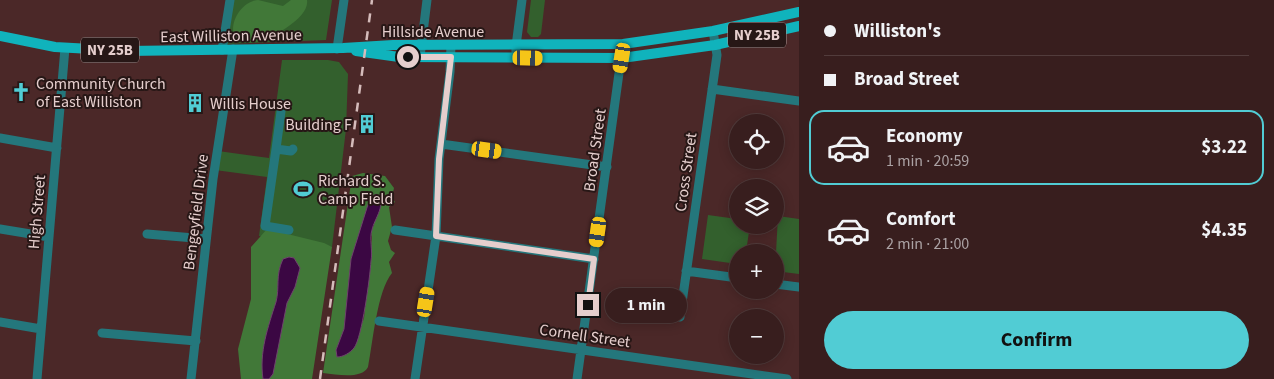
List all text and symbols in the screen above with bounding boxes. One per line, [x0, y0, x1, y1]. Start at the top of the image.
text: Williston's [854, 18, 941, 45]
street label: Hillside Avenue [382, 21, 484, 43]
road number: NY 25B [728, 22, 786, 48]
street label: East Williston Avenue [160, 24, 302, 48]
road number: NY 25B [81, 38, 139, 62]
car [612, 42, 631, 74]
route start [397, 46, 419, 68]
car [512, 50, 543, 66]
text: Broad Street [854, 66, 959, 93]
place label: Community Church of East Williston [36, 73, 166, 113]
church icon: Community Church of East Williston [10, 81, 32, 103]
building icon: Willis House [184, 92, 206, 114]
place label: Willis House [210, 93, 291, 115]
street label: Broad Street [578, 107, 612, 193]
building icon: Building F [356, 113, 378, 135]
place label: Building F [285, 114, 352, 136]
map controls [729, 114, 784, 364]
button: locate [729, 114, 784, 169]
text: Economy [886, 123, 963, 150]
icon: car [826, 125, 871, 170]
street label: Cross Street [670, 130, 703, 213]
text: $3.22 [1201, 134, 1247, 161]
car [471, 140, 502, 160]
text: 1 min · 20:59 [886, 150, 969, 172]
street label: Bengeyfield Drive [178, 153, 214, 271]
place label: Richard S. Camp Field [318, 170, 393, 210]
street label: High Street [23, 173, 51, 250]
sports icon: Richard S. Camp Field [292, 178, 314, 200]
button: layers [729, 179, 784, 234]
text: Comfort [886, 206, 956, 233]
icon: car [826, 208, 871, 253]
car [588, 216, 607, 248]
text: $4.35 [1201, 217, 1247, 244]
text: 2 min · 21:00 [886, 233, 969, 255]
button: + [729, 244, 784, 299]
car [416, 286, 435, 318]
callout: 1 min [606, 288, 688, 322]
route end [577, 294, 599, 316]
text: 1 min [627, 294, 665, 316]
button: − [729, 309, 784, 364]
button: Confirm [824, 311, 1249, 369]
street label: Cornell Street [538, 319, 632, 353]

